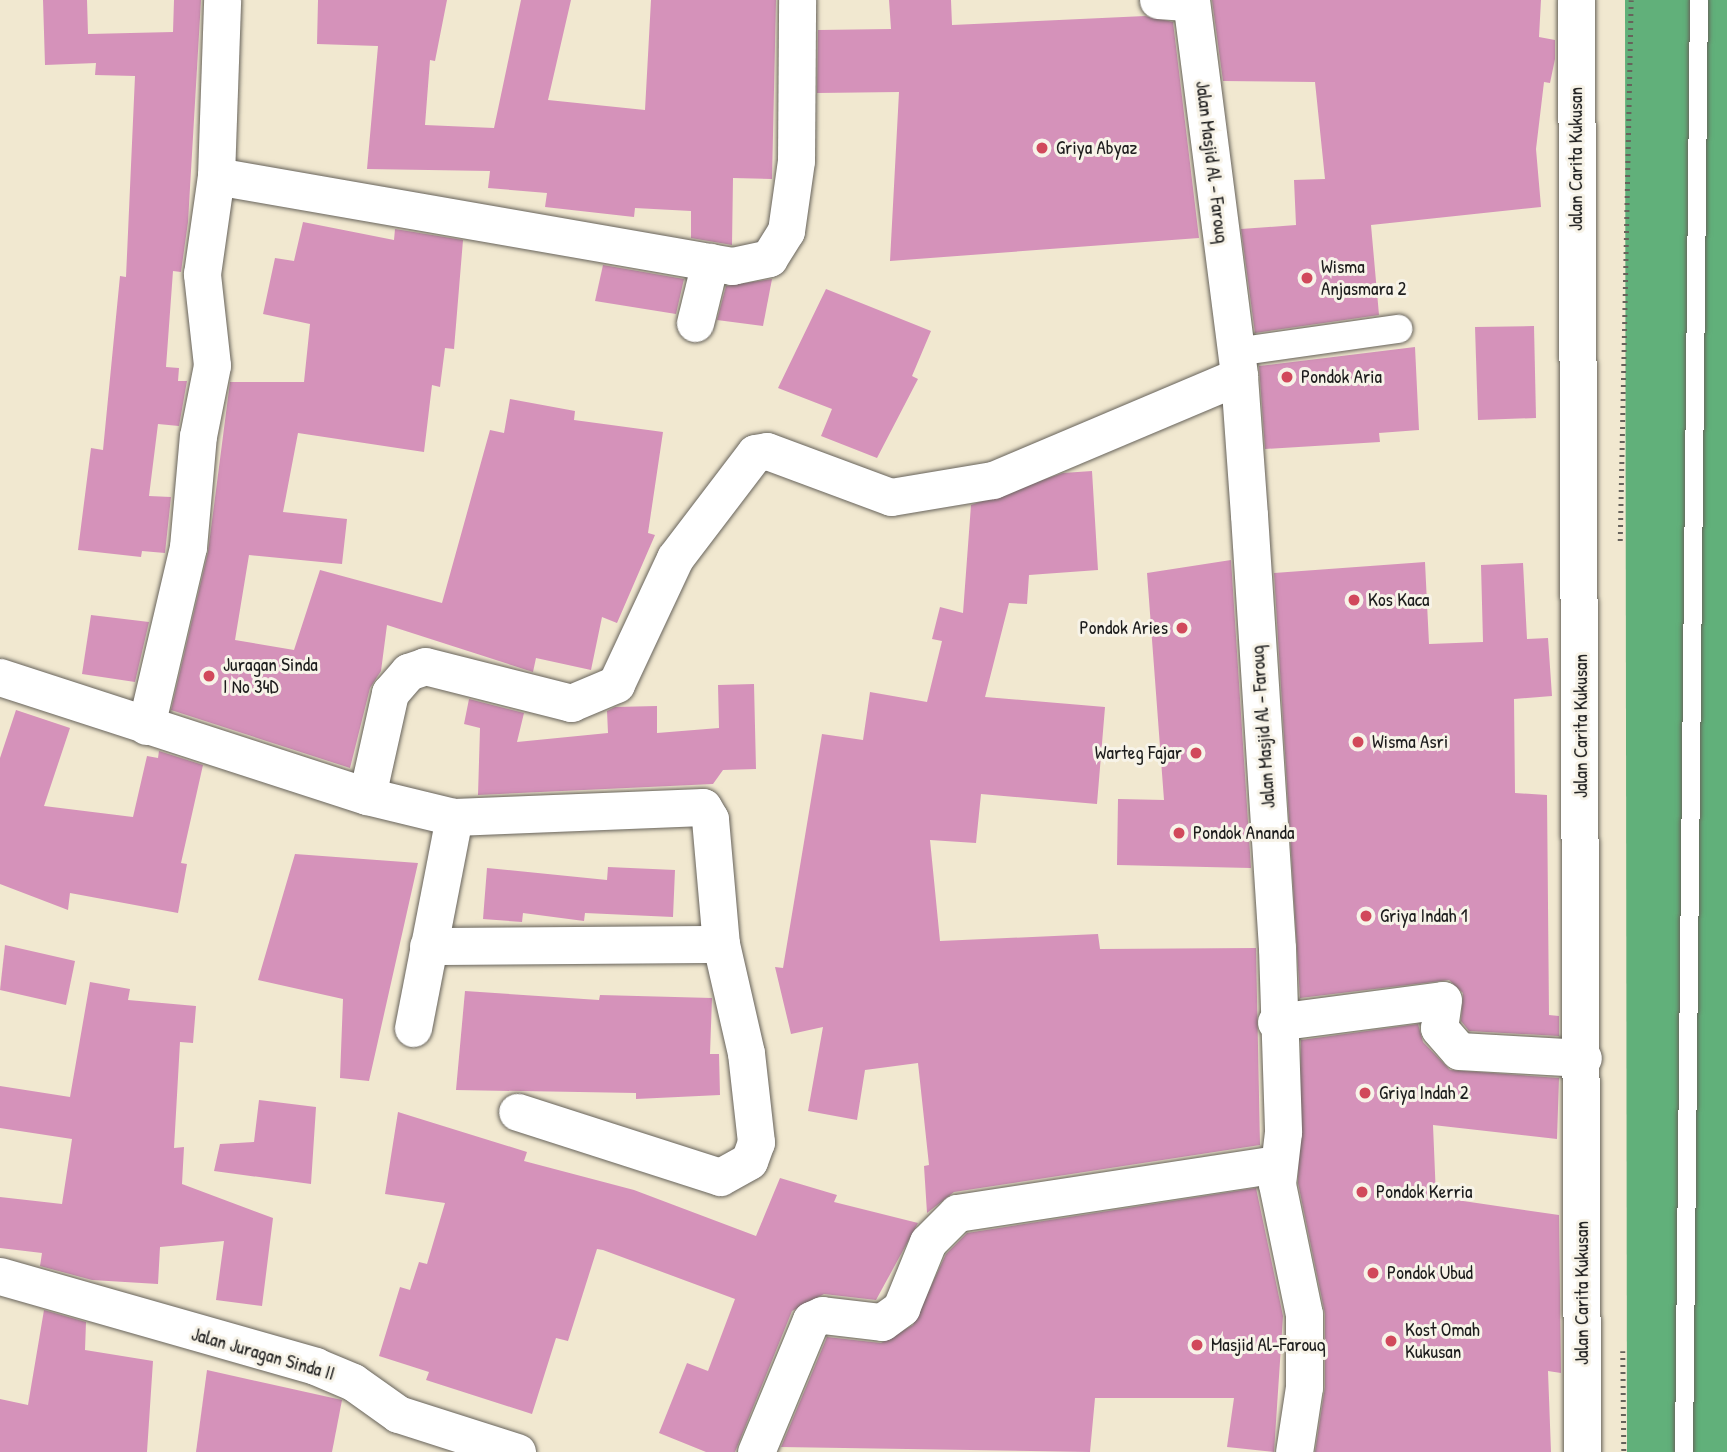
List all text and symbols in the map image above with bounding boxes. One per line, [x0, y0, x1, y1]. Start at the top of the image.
street label: Jalan Masjid Al - Farouq [1191, 80, 1233, 244]
street label: Jalan Carita Kukusan [1565, 87, 1587, 231]
place label: Griya Abyaz [1056, 137, 1137, 159]
marker: Griya Abyaz [1034, 140, 1050, 156]
place label: Wisma Anjasmara 2 [1321, 256, 1406, 300]
marker: Wisma Anjasmara 2 [1299, 270, 1315, 286]
place label: Pondok Aria [1301, 366, 1382, 388]
marker: Pondok Aria [1279, 369, 1295, 385]
place label: Kos Kaca [1368, 589, 1429, 611]
marker: Kos Kaca [1346, 592, 1362, 608]
place label: Pondok Aries [1080, 617, 1168, 639]
marker: Pondok Aries [1174, 620, 1190, 636]
street label: Jalan Masjid Al - Farouq [1246, 645, 1280, 809]
place label: Juragan Sinda I No 34D [223, 654, 318, 698]
street label: Jalan Carita Kukusan [1570, 654, 1592, 798]
marker: Juragan Sinda I No 34D [201, 668, 217, 684]
place label: Wisma Asri [1372, 731, 1448, 753]
marker: Wisma Asri [1350, 734, 1366, 750]
place label: Warteg Fajar [1095, 742, 1182, 764]
marker: Warteg Fajar [1188, 745, 1204, 761]
place label: Pondok Ananda [1193, 822, 1294, 844]
marker: Pondok Ananda [1171, 825, 1187, 841]
place label: Griya Indah 1 [1380, 905, 1468, 927]
marker: Griya Indah 1 [1358, 908, 1374, 924]
place label: Griya Indah 2 [1379, 1082, 1469, 1104]
marker: Griya Indah 2 [1357, 1085, 1373, 1101]
place label: Pondok Kerria [1376, 1181, 1473, 1203]
marker: Pondok Kerria [1354, 1184, 1370, 1200]
street label: Jalan Carita Kukusan [1571, 1221, 1593, 1365]
place label: Pondok Ubud [1387, 1262, 1473, 1284]
marker: Pondok Ubud [1365, 1265, 1381, 1281]
place label: Kost Omah Kukusan [1405, 1319, 1480, 1363]
street label: Jalan Juragan Sinda II [189, 1323, 337, 1385]
marker: Kost Omah Kukusan [1383, 1333, 1399, 1349]
place label: Masjid Al-Farouq [1211, 1334, 1326, 1356]
marker: Masjid Al-Farouq [1189, 1337, 1205, 1353]

